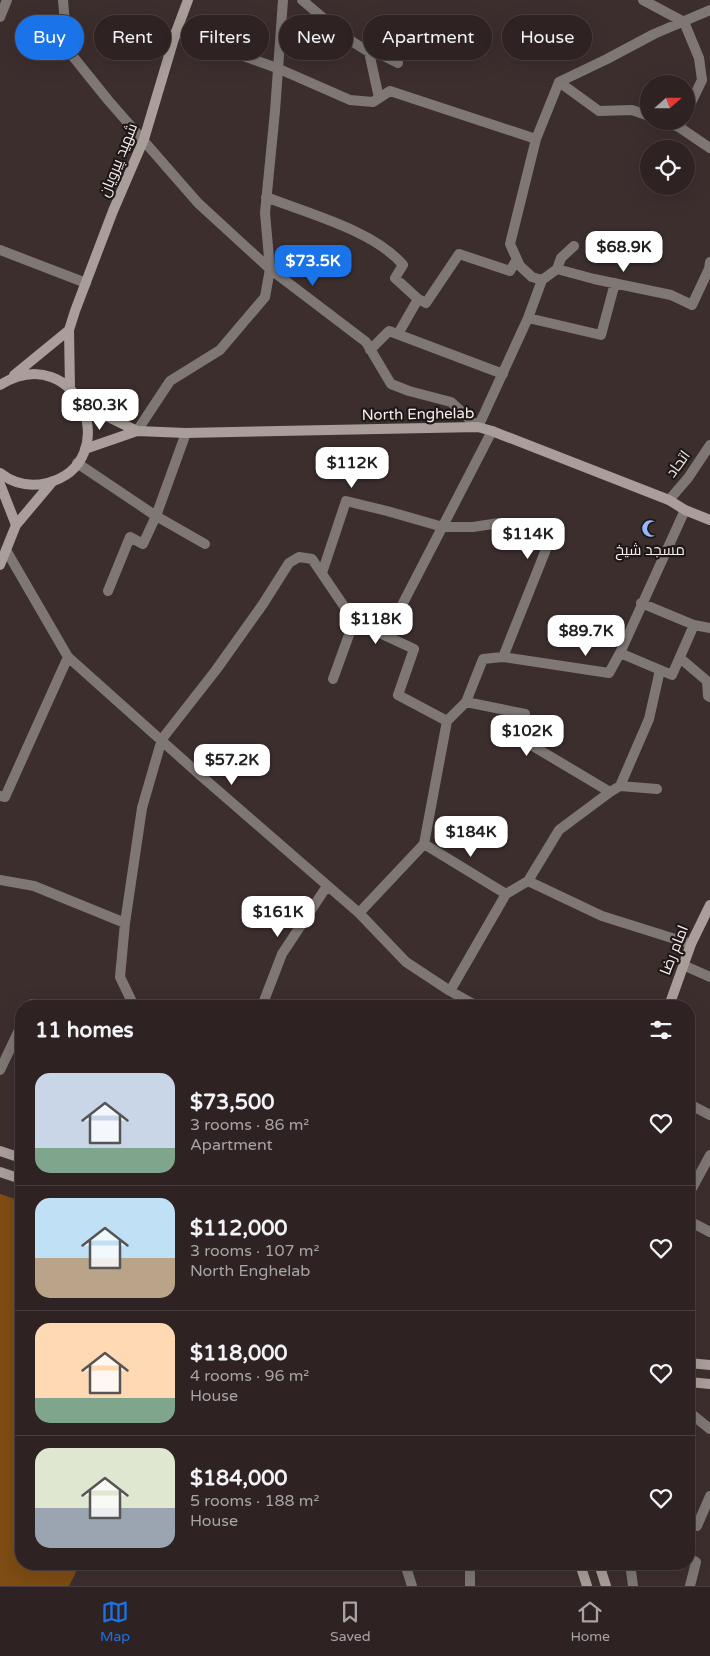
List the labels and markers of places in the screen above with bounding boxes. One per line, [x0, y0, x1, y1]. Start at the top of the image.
pin: $68.9K [583, 230, 665, 273]
pin: $73.5K [272, 244, 354, 287]
pin: $80.3K [59, 388, 141, 431]
pin: $112K [317, 446, 387, 489]
pin: $114K [493, 518, 563, 560]
mosque icon: مسجد شیخ [640, 519, 660, 539]
place label: مسجد شیخ [615, 541, 685, 561]
pin: $118K [341, 602, 411, 645]
pin: $89.7K [545, 614, 627, 657]
pin: $102K [492, 714, 562, 757]
pin: $57.2K [191, 744, 273, 786]
pin: $184K [436, 816, 506, 858]
pin: $161K [243, 896, 313, 938]

